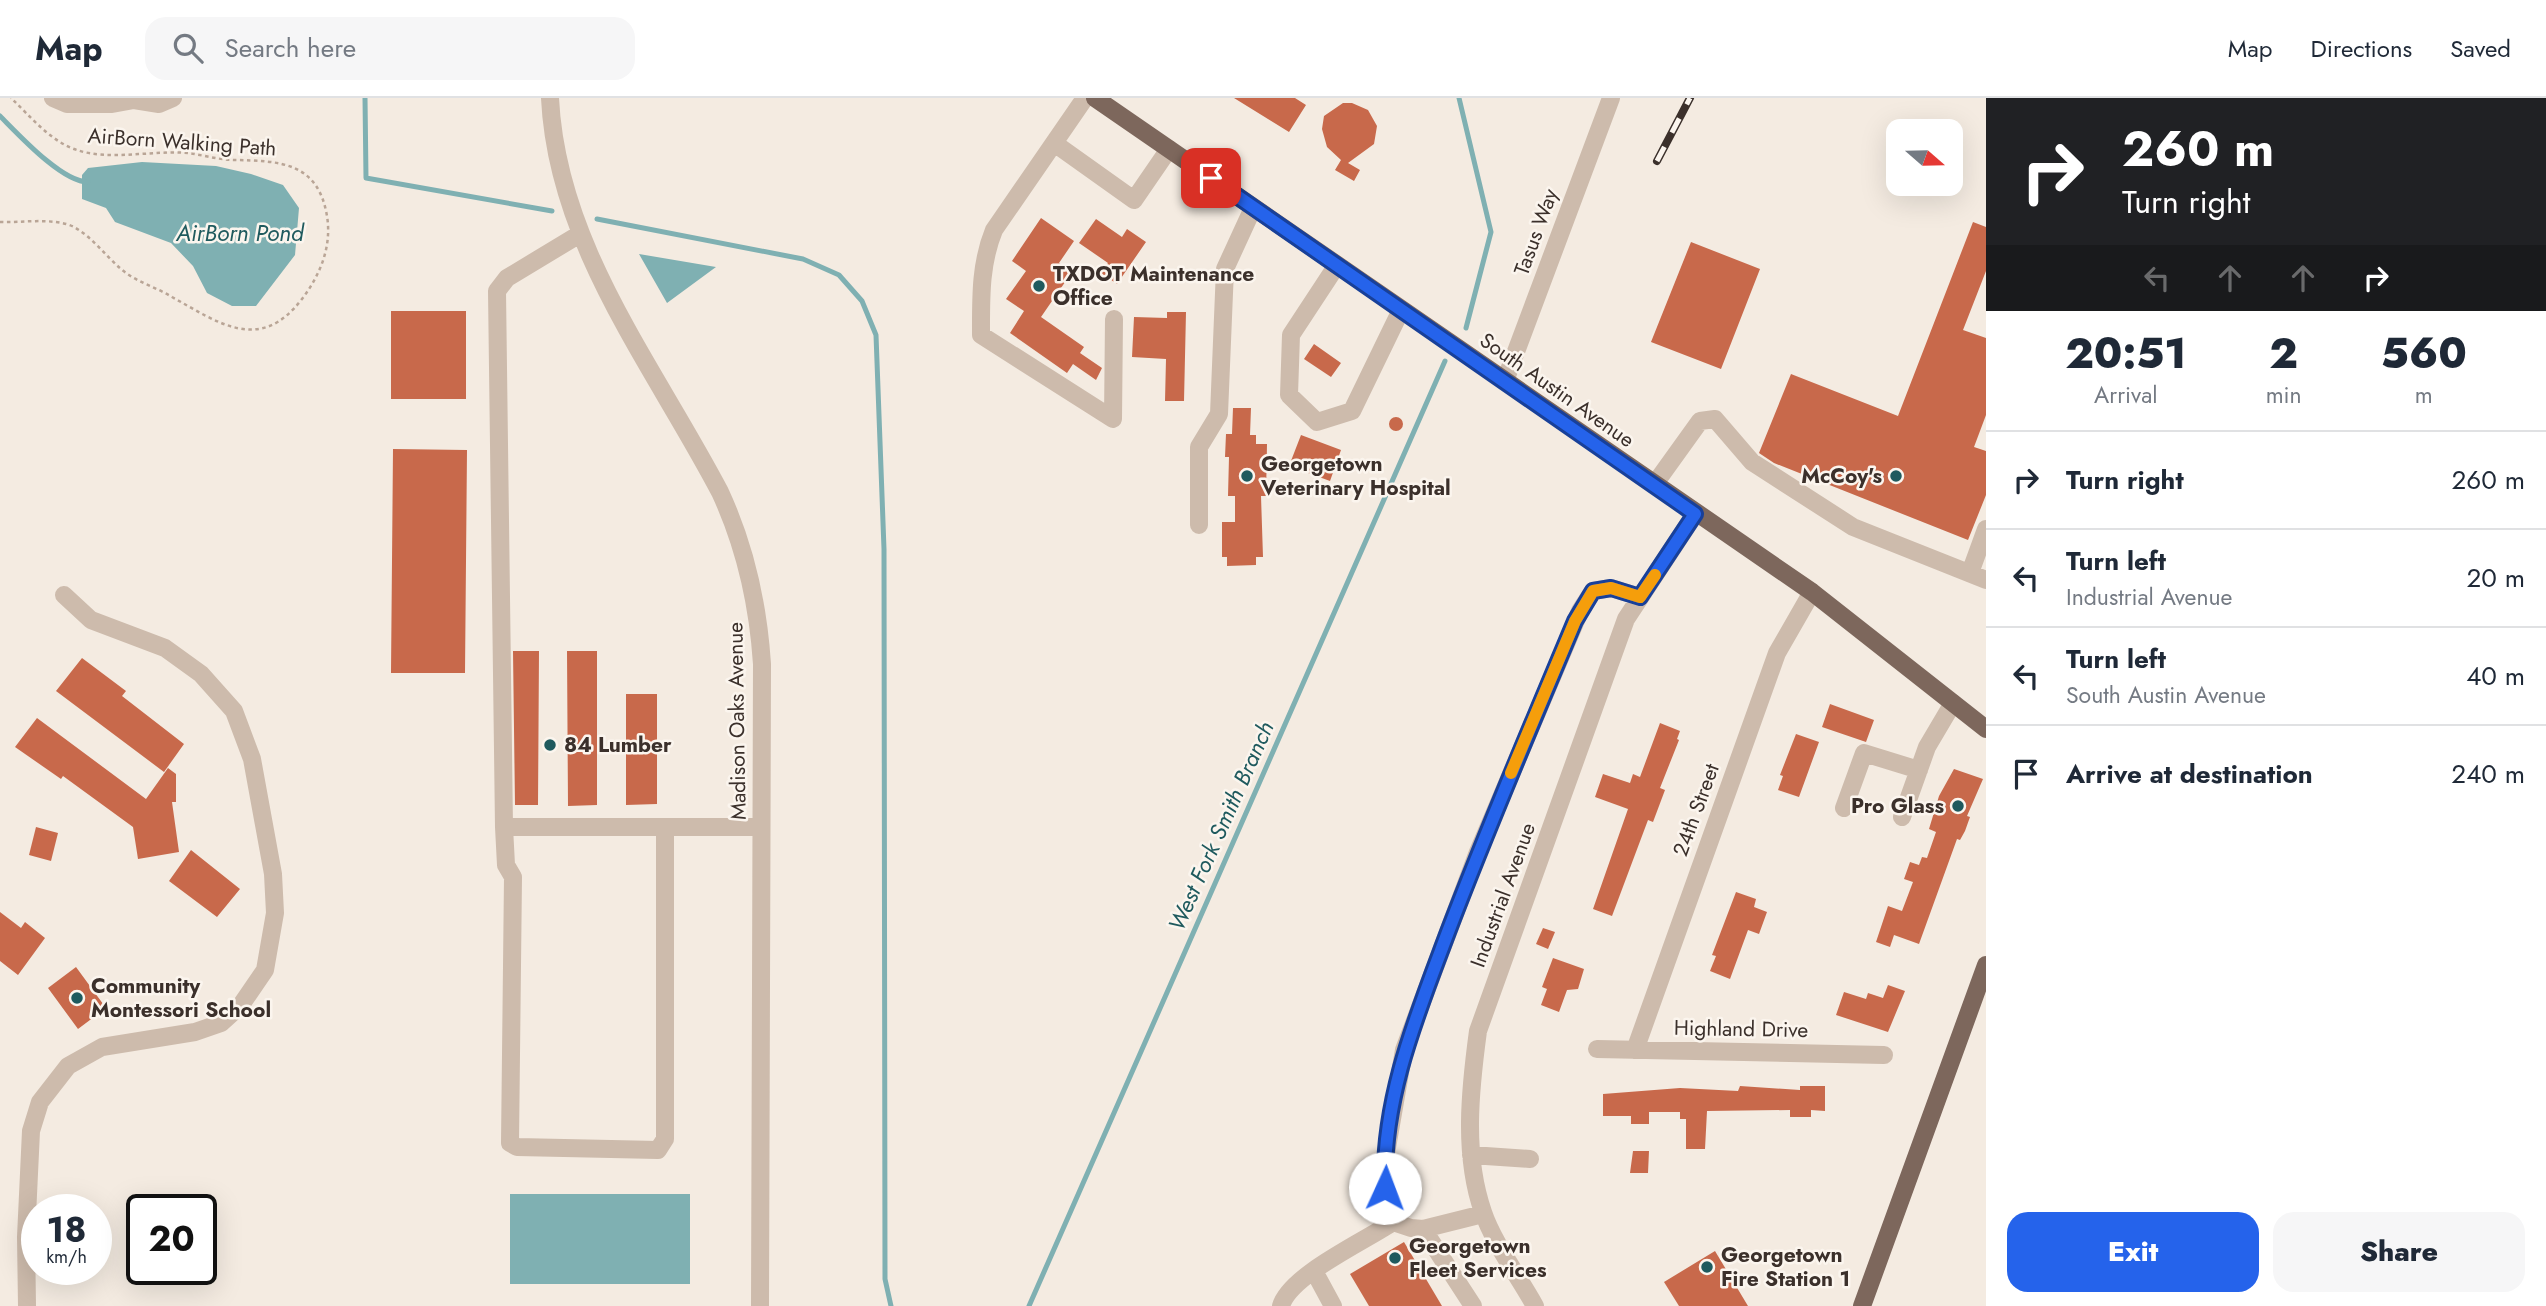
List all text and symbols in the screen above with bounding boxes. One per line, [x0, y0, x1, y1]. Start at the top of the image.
search box [145, 17, 635, 80]
text: Map [35, 25, 103, 72]
icon: search [169, 29, 207, 67]
text: Search here [225, 29, 356, 67]
text: Map [2228, 31, 2273, 66]
text: Directions [2311, 31, 2412, 66]
text: Saved [2450, 31, 2511, 66]
text: 260 m [2122, 114, 2274, 184]
north arrow [1886, 119, 1964, 196]
map controls [1886, 119, 1963, 196]
street label: AirBorn Walking Path [87, 120, 277, 164]
icon: right [2007, 126, 2098, 217]
pin [1181, 148, 1241, 208]
icon: arrive [1192, 159, 1230, 197]
text: Turn right [2122, 179, 2251, 225]
street label: Tasus Way [1507, 184, 1566, 279]
water label: AirBorn Pond [175, 216, 305, 250]
place label: TXDOT Maintenance Office [1053, 259, 1254, 313]
icon: left [2138, 259, 2176, 297]
icon: ahead [2211, 259, 2249, 297]
icon: ahead [2284, 259, 2322, 297]
icon: right [2357, 259, 2395, 297]
marker: TXDOT Maintenance Office [1031, 278, 1047, 294]
text: 20:51 [2065, 323, 2186, 384]
text: 2 [2269, 323, 2298, 384]
text: 560 [2381, 323, 2467, 384]
street label: South Austin Avenue [1474, 325, 1641, 455]
text: Arrival [2094, 378, 2158, 412]
text: min [2266, 378, 2302, 412]
text: m [2415, 378, 2433, 412]
place label: Georgetown Veterinary Hospital [1260, 449, 1451, 503]
place label: McCoy's [1801, 461, 1882, 491]
icon: right [2007, 461, 2045, 499]
text: Turn right [2066, 461, 2184, 499]
text: 260 m [2452, 461, 2525, 499]
marker: Georgetown Veterinary Hospital [1239, 468, 1255, 484]
marker: McCoy's [1888, 468, 1904, 484]
text: Turn left [2066, 542, 2166, 580]
icon: left [2007, 559, 2045, 597]
text: 20 m [2467, 559, 2525, 597]
text: Industrial Avenue [2066, 580, 2232, 614]
street label: Madison Oaks Avenue [720, 622, 754, 820]
text: Turn left [2066, 640, 2166, 678]
icon: left [2007, 657, 2045, 695]
text: 40 m [2466, 657, 2525, 695]
text: South Austin Avenue [2066, 678, 2266, 712]
water label: West Fork Smith Branch [1159, 716, 1283, 936]
place label: 84 Lumber [564, 730, 672, 760]
marker: 84 Lumber [542, 737, 558, 753]
icon: arrive [2007, 755, 2045, 793]
text: Arrive at destination [2066, 755, 2313, 793]
text: 240 m [2451, 755, 2525, 793]
street label: 24th Street [1665, 759, 1727, 861]
place label: Pro Glass [1851, 791, 1944, 821]
marker: Pro Glass [1950, 798, 1966, 814]
street label: Industrial Avenue [1463, 818, 1543, 972]
place label: Community Montessori School [91, 971, 271, 1025]
marker: Community Montessori School [69, 990, 85, 1006]
street label: Highland Drive [1674, 1013, 1809, 1045]
position arrow [1348, 1151, 1422, 1225]
speed limit sign: 20 [126, 1194, 217, 1285]
text: 18 [47, 1205, 86, 1255]
button: Exit [2007, 1212, 2259, 1292]
button: Share [2273, 1212, 2525, 1292]
place label: Georgetown Fleet Services [1409, 1231, 1547, 1285]
place label: Georgetown Fire Station 1 [1721, 1240, 1850, 1294]
text: km/h [46, 1244, 87, 1270]
marker: Georgetown Fleet Services [1387, 1250, 1403, 1266]
marker: Georgetown Fire Station 1 [1699, 1259, 1715, 1275]

